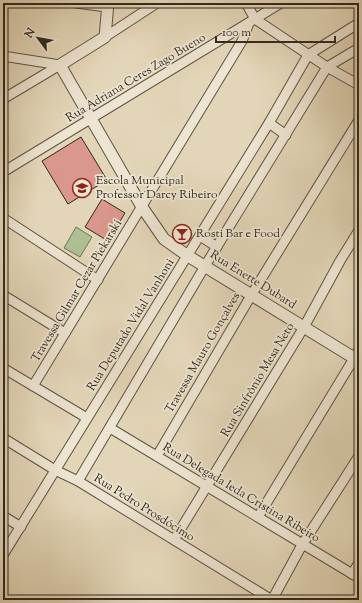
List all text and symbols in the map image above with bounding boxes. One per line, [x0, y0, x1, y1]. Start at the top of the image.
north arrow [18, 18, 58, 58]
scale bar [216, 18, 335, 44]
text: 100 m [222, 24, 251, 42]
text: N [21, 25, 40, 42]
street label: Rua Adriana Ceres Zago Bueno [63, 29, 210, 127]
place label: Escola Municipal Professor Darcy Ribeiro [96, 172, 218, 204]
school or university icon: Escola Municipal Professor Darcy Ribeiro [71, 177, 93, 199]
street label: Travessa Gilmar Cezar Piekarski [27, 216, 127, 366]
bar icon: Rosti Bar e Food [171, 223, 193, 245]
place label: Rosti Bar e Food [196, 225, 280, 243]
street label: Rua Enette Dubard [206, 246, 300, 314]
street label: Rua Deputado Vidal Vanhoni [83, 255, 180, 395]
street label: Travessa Mauro Gonçalves [161, 289, 245, 417]
street label: Rua Sinfrônio Mesa Neto [217, 319, 300, 441]
street label: Rua Delegada Ieda Cristina Ribeiro [159, 439, 324, 548]
street label: Rua Pedro Prosdócimo [90, 470, 198, 547]

